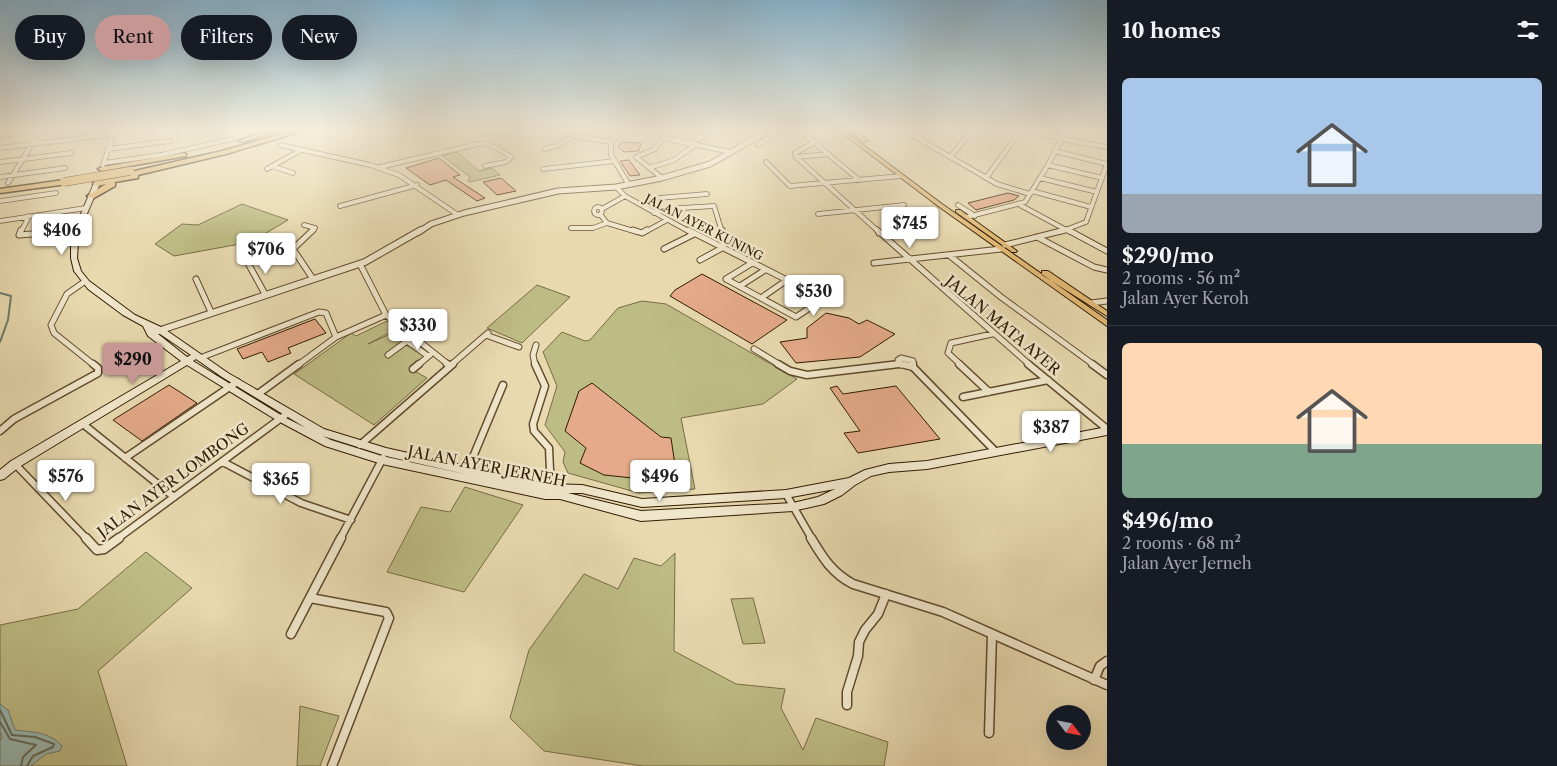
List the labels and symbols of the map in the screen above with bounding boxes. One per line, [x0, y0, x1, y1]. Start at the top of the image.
street label: JALAN AYER KUNING [640, 190, 766, 264]
pin: $745 [880, 206, 940, 249]
pin: $406 [32, 214, 92, 256]
pin: $706 [236, 232, 296, 275]
street label: JALAN MATA AYER [940, 270, 1065, 380]
pin: $530 [784, 274, 844, 317]
pin: $330 [388, 308, 448, 351]
pin: $290 [103, 342, 163, 385]
pin: $387 [1021, 410, 1081, 453]
street label: JALAN AYER LOMBONG [92, 419, 253, 543]
street label: JALAN AYER JERNEH [404, 441, 568, 491]
pin: $576 [36, 460, 96, 502]
pin: $496 [630, 460, 690, 502]
pin: $365 [251, 462, 311, 505]
north arrow [1046, 705, 1091, 750]

